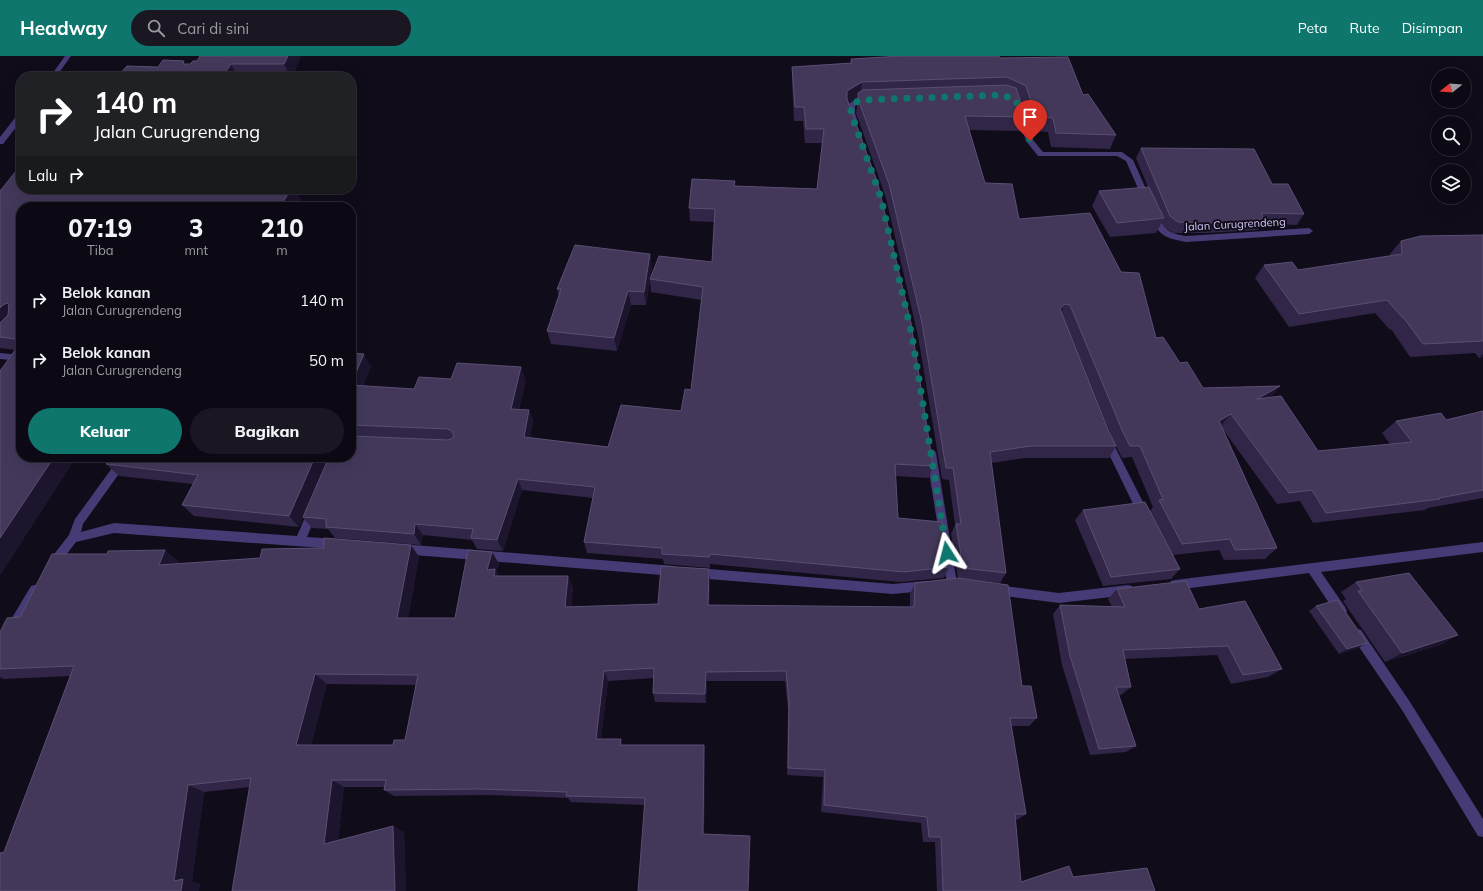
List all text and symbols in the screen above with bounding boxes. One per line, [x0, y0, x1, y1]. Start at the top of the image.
search box [131, 10, 411, 46]
text: Headway [20, 16, 107, 40]
icon: search [145, 17, 167, 39]
text: Cari di sini [177, 19, 249, 38]
text: Peta [1298, 19, 1327, 37]
text: Rute [1349, 19, 1380, 37]
text: Disimpan [1402, 19, 1463, 37]
north arrow [1431, 68, 1471, 108]
map controls [1431, 68, 1471, 204]
text: 140 m [94, 85, 177, 120]
icon: right [28, 88, 80, 140]
pin [1013, 100, 1047, 141]
icon: arrive [1019, 106, 1041, 128]
button: search [1431, 116, 1471, 156]
text: Jalan Curugrendeng [94, 120, 260, 143]
icon: right [65, 164, 87, 186]
button: layers [1431, 164, 1471, 204]
text: Lalu [28, 166, 57, 185]
text: 07:19 [68, 213, 132, 243]
text: 3 [189, 213, 204, 243]
text: 210 [260, 213, 304, 243]
street label: Jalan Curugrendeng [1184, 214, 1286, 234]
text: Tiba [87, 242, 114, 258]
text: mnt [185, 242, 208, 258]
text: m [276, 242, 288, 258]
text: Belok kanan [62, 283, 151, 302]
icon: right [28, 289, 50, 311]
text: 140 m [300, 291, 344, 310]
text: Jalan Curugrendeng [62, 302, 182, 318]
text: Belok kanan [62, 343, 151, 362]
icon: right [28, 349, 50, 371]
text: 50 m [309, 351, 344, 370]
text: Jalan Curugrendeng [62, 362, 182, 378]
button: Keluar [28, 408, 182, 454]
button: Bagikan [190, 408, 344, 454]
position arrow [926, 532, 968, 574]

